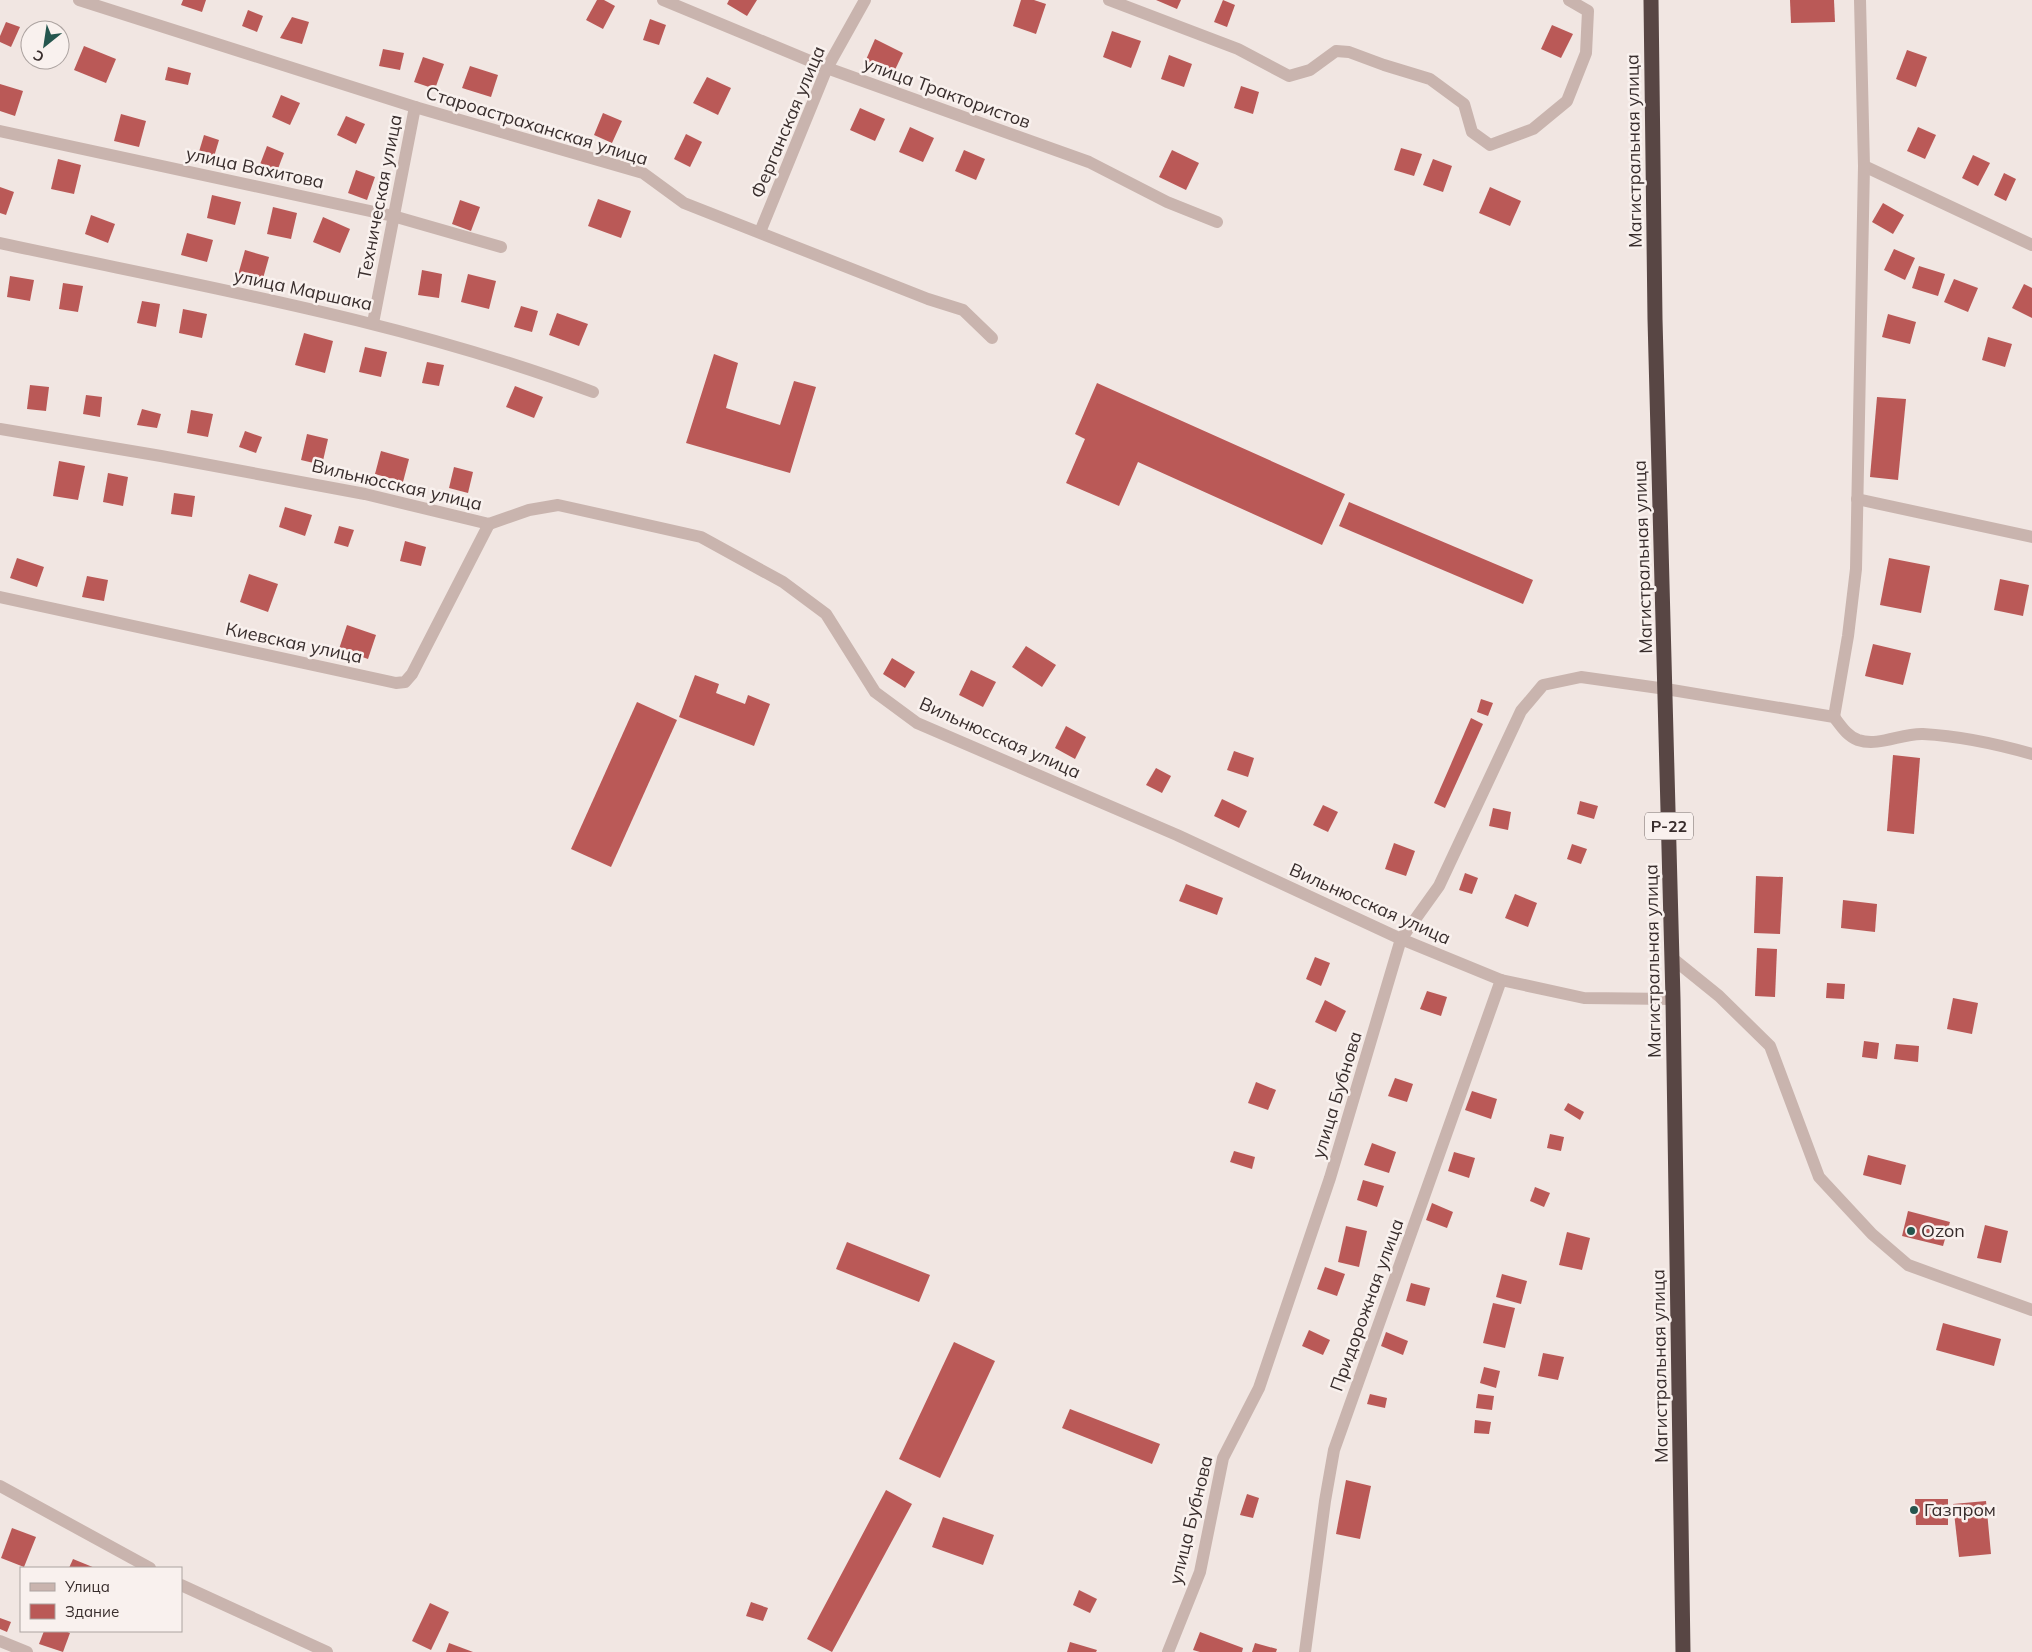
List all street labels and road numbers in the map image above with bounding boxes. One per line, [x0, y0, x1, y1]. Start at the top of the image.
street label: Ферганская улица [745, 42, 830, 201]
street label: улица Трактористов [860, 52, 1034, 133]
street label: Магистральная улица [1620, 54, 1647, 248]
street label: Староастраханская улица [423, 81, 651, 170]
street label: Техническая улица [352, 113, 407, 281]
street label: улица Вахитова [184, 142, 326, 193]
street label: улица Маршака [232, 264, 374, 315]
street label: Вильнюсская улица [310, 454, 485, 515]
street label: Магистральная улица [1628, 460, 1657, 654]
street label: Киевская улица [224, 617, 365, 668]
street label: Вильнюсская улица [916, 692, 1084, 783]
road number: Р-22 [1645, 812, 1693, 839]
street label: Вильнюсская улица [1286, 858, 1454, 949]
street label: Магистральная улица [1639, 864, 1666, 1058]
street label: улица Бубнова [1306, 1028, 1367, 1161]
street label: Придорожная улица [1325, 1216, 1408, 1394]
street label: Магистральная улица [1646, 1269, 1673, 1463]
street label: улица Бубнова [1163, 1453, 1218, 1587]

